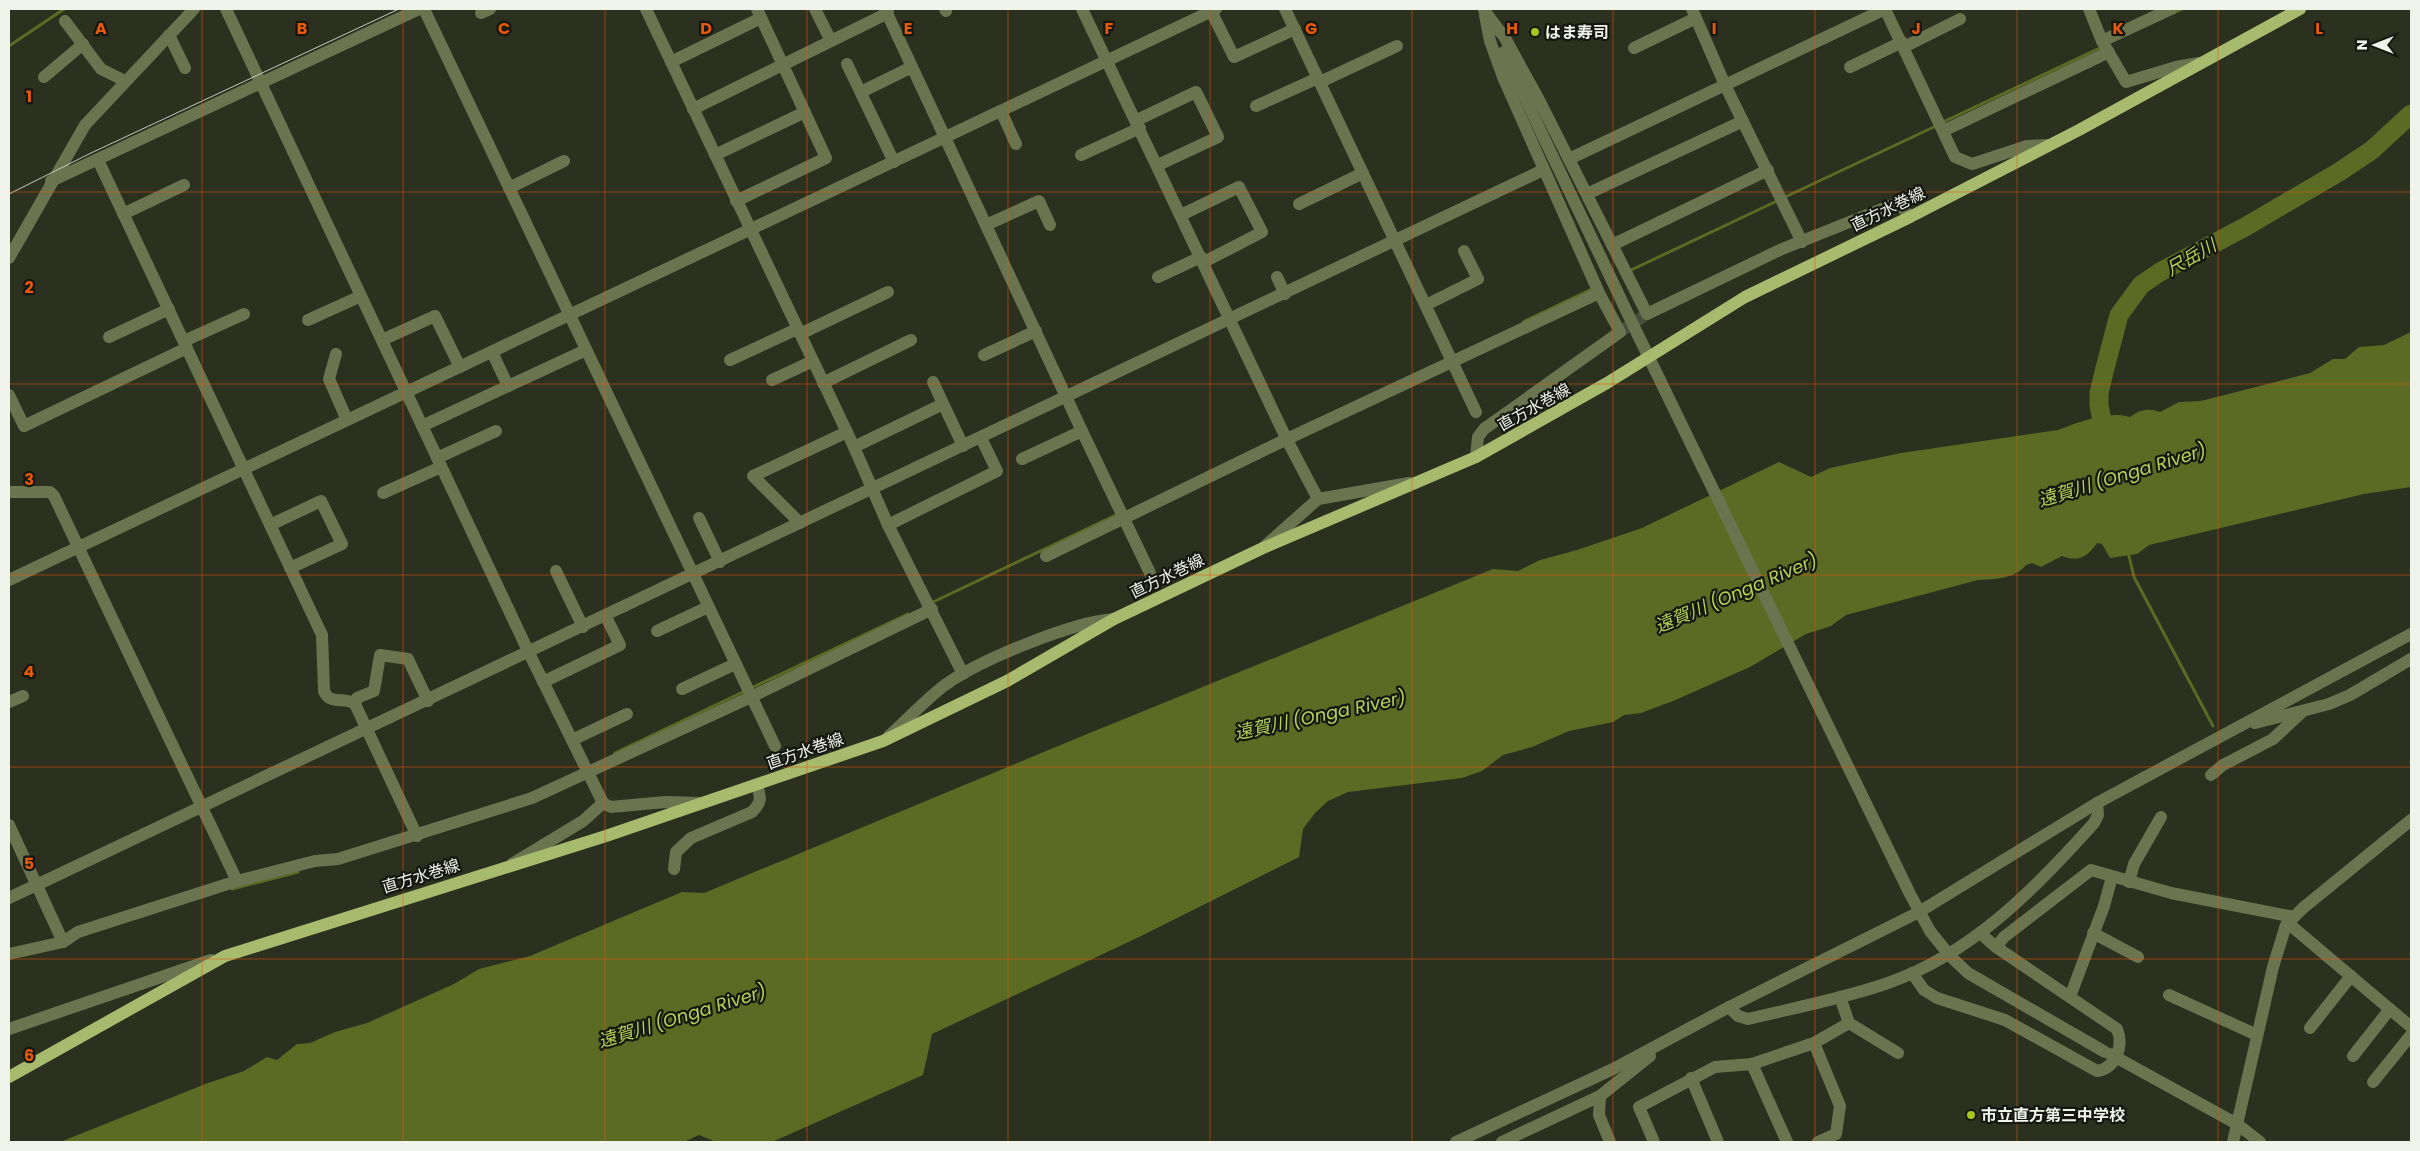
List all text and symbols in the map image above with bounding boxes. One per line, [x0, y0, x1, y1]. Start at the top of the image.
text: A [95, 17, 107, 40]
text: B [297, 17, 307, 40]
text: C [498, 17, 510, 40]
text: D [700, 17, 712, 40]
text: E [904, 17, 912, 40]
text: F [1105, 17, 1114, 40]
text: G [1305, 17, 1317, 40]
text: H [1506, 17, 1518, 40]
text: I [1712, 17, 1716, 40]
text: J [1911, 17, 1921, 40]
text: K [2112, 17, 2124, 40]
text: L [2315, 17, 2323, 40]
north arrow [2350, 20, 2400, 70]
place label: はま寿司 [1545, 21, 1609, 44]
marker: はま寿司 [1529, 26, 1541, 38]
text: N [2352, 40, 2372, 50]
text: 1 [26, 85, 32, 108]
street label: 直方水巻線 [1847, 181, 1929, 237]
water label: 尺岳川 [2161, 232, 2222, 281]
text: 2 [24, 276, 34, 299]
street label: 直方水巻線 [1493, 378, 1575, 436]
water label: 遠賀川 (Onga River) [2035, 438, 2209, 512]
text: 3 [24, 468, 34, 491]
water label: 遠賀川 (Onga River) [1651, 547, 1821, 639]
street label: 直方水巻線 [1126, 548, 1208, 604]
text: 4 [24, 660, 35, 683]
water label: 遠賀川 (Onga River) [1232, 685, 1408, 745]
street label: 直方水巻線 [763, 727, 847, 775]
text: 5 [24, 852, 34, 875]
street label: 直方水巻線 [379, 853, 463, 899]
water label: 遠賀川 (Onga River) [595, 979, 769, 1053]
text: 6 [24, 1044, 34, 1067]
place label: 市立直方第三中学校 [1981, 1104, 2125, 1127]
marker: 市立直方第三中学校 [1965, 1109, 1977, 1121]

